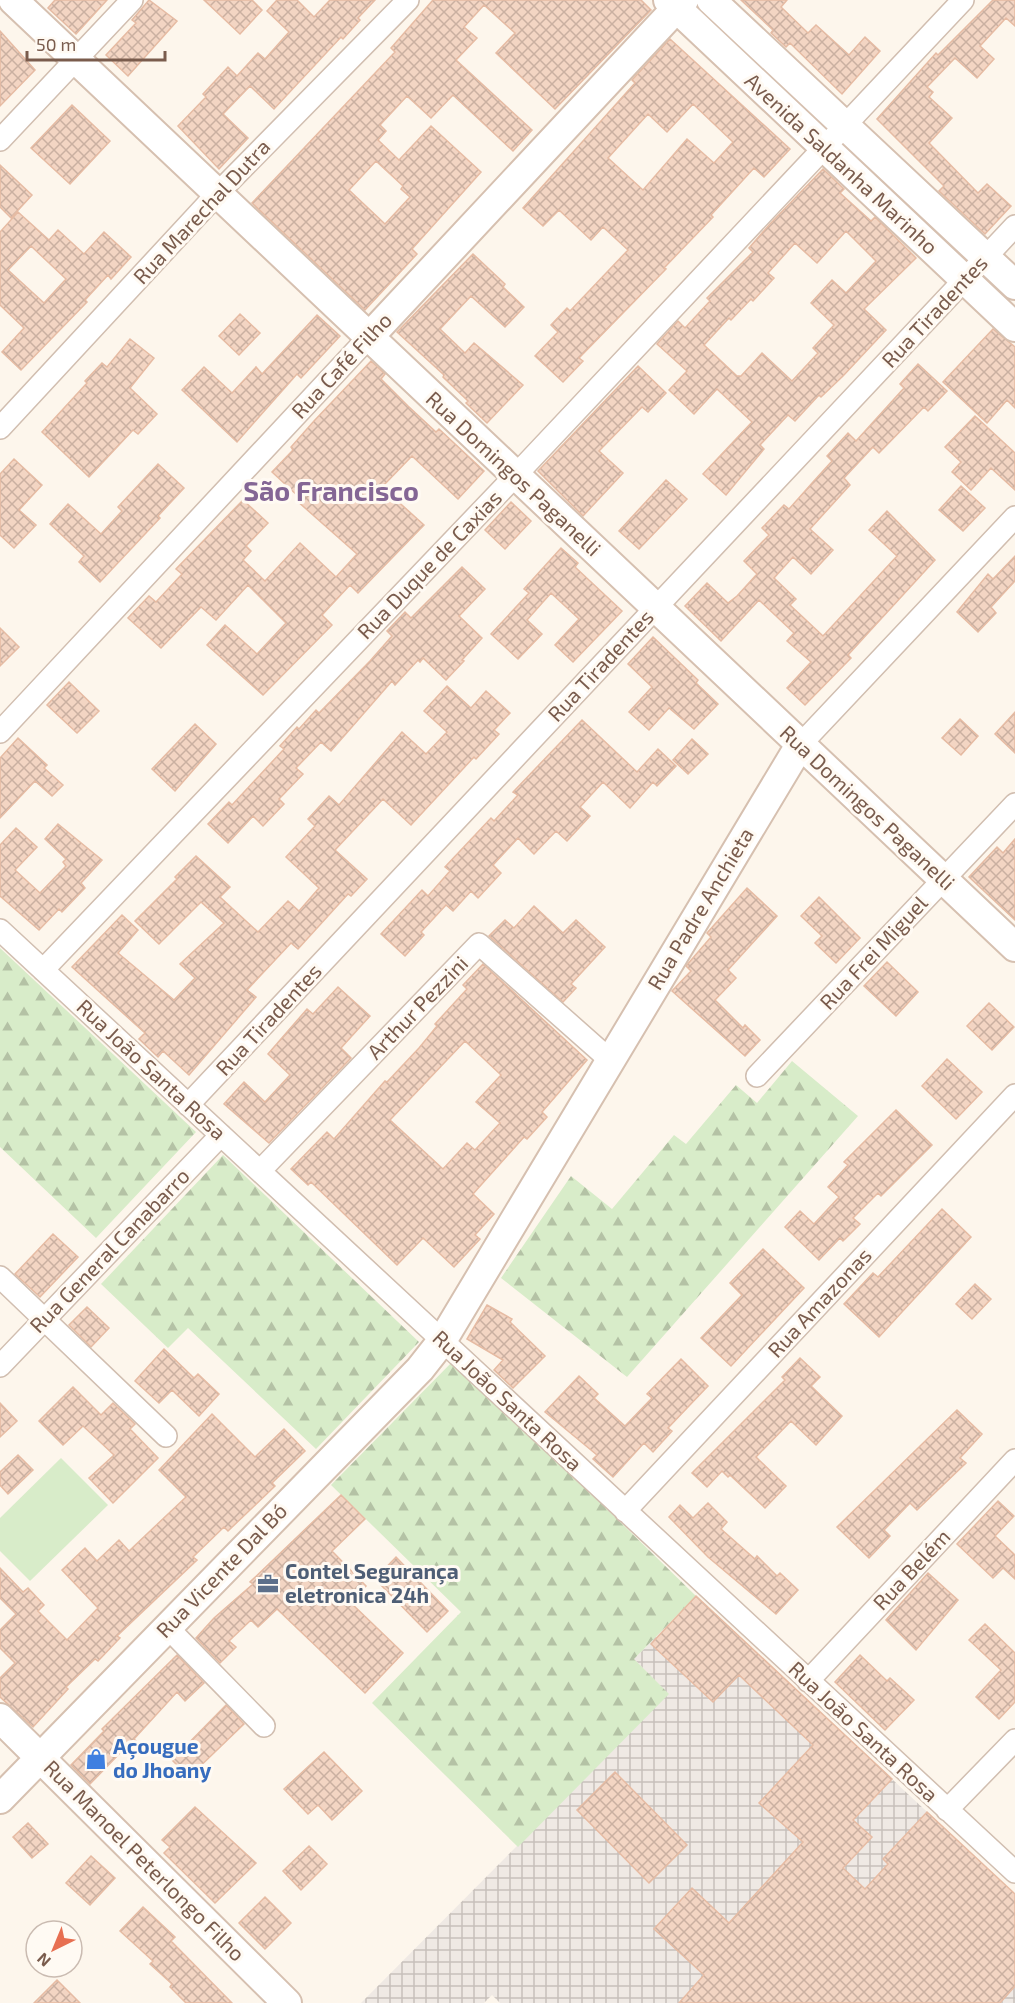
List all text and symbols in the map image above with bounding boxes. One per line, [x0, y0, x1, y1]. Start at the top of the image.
scale bar [27, 24, 165, 62]
text: 50 m [36, 33, 76, 55]
street label: Avenida Saldanha Marinho [741, 67, 944, 259]
street label: Rua Marechal Dutra [127, 133, 274, 289]
street label: Rua Tiradentes [876, 250, 992, 372]
street label: Rua Café Filho [286, 307, 396, 423]
street label: Rua Domingos Paganelli [421, 385, 607, 560]
district label: São Francisco [243, 474, 419, 506]
street label: Rua Duque de Caxias [352, 484, 506, 643]
street label: Rua Tiradentes [542, 604, 658, 726]
street label: Rua Domingos Paganelli [775, 719, 961, 894]
street label: Rua Padre Anchieta [642, 823, 758, 994]
street label: Rua Frei Miguel [814, 889, 932, 1014]
street label: Arthur Pezzini [361, 950, 472, 1064]
street label: Rua Tiradentes [210, 958, 326, 1080]
street label: Rua João Santa Rosa [72, 993, 232, 1144]
street label: Rua General Canabarro [24, 1163, 194, 1337]
street label: Rua Amazonas [762, 1242, 876, 1362]
street label: Rua João Santa Rosa [428, 1324, 588, 1475]
street label: Rua Vicente Dal Bó [150, 1498, 291, 1642]
street label: Rua Belém [867, 1523, 955, 1615]
place label: Contel Segurança eletronica 24h [285, 1558, 459, 1607]
office icon: Contel Segurança eletronica 24h [256, 1572, 280, 1596]
street label: Rua João Santa Rosa [784, 1655, 944, 1806]
place label: Açougue do Jhoany [113, 1733, 211, 1783]
shop icon: Açougue do Jhoany [84, 1747, 108, 1771]
street label: Rua Manoel Peterlongo Filho [39, 1754, 251, 1966]
north arrow [24, 1919, 84, 1979]
text: N [33, 1949, 54, 1971]

